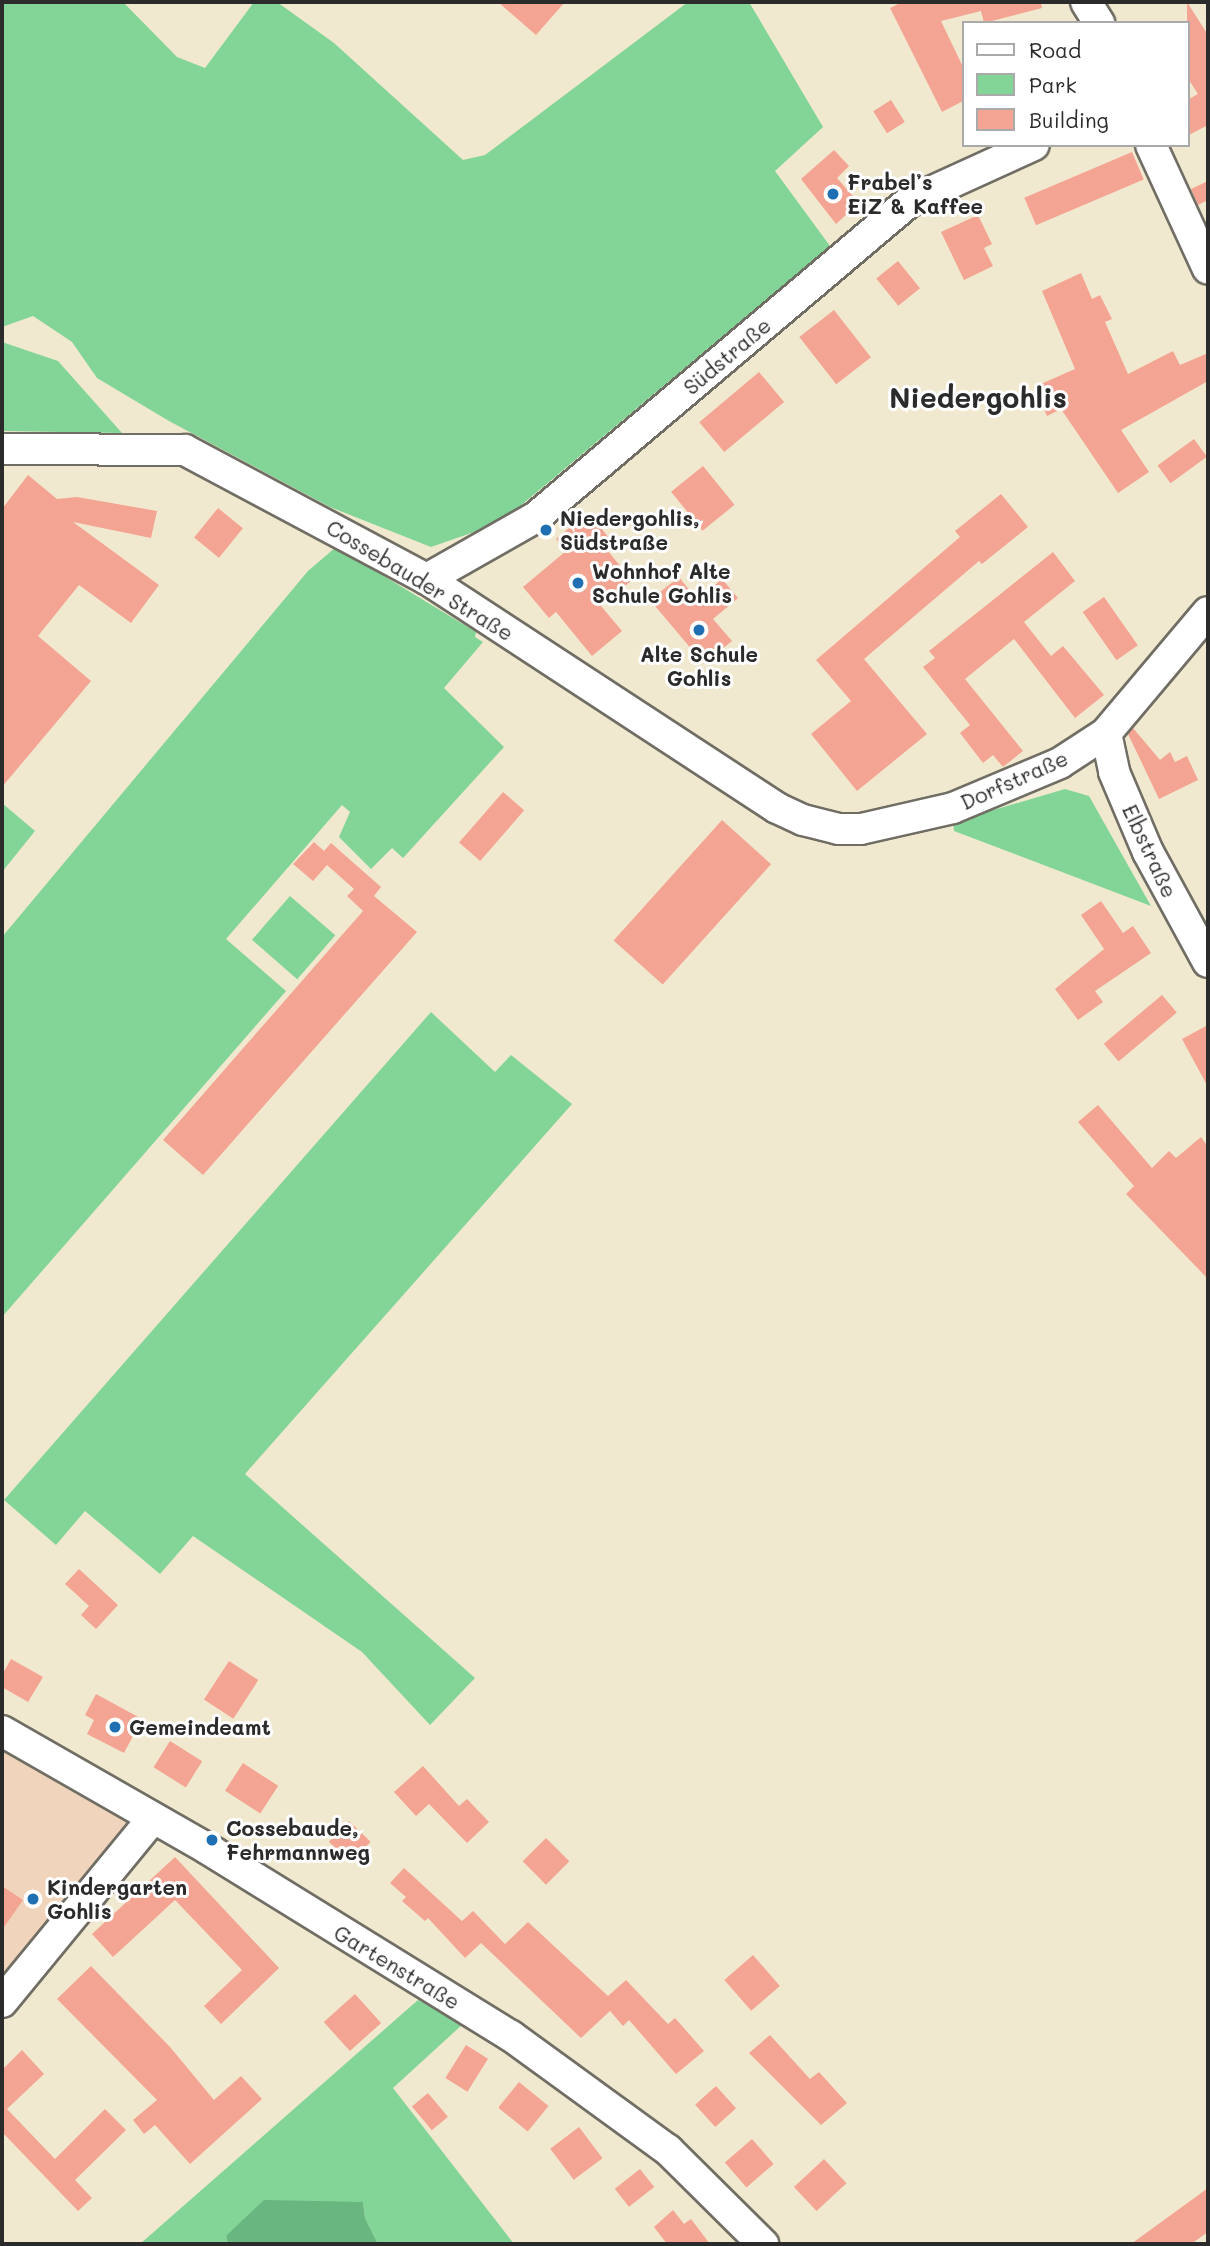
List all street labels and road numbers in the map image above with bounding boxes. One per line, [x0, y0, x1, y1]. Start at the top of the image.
street label: Südstraße [678, 312, 776, 400]
street label: Cossebauder Straße [322, 514, 518, 646]
street label: Dorfstraße [956, 745, 1072, 815]
street label: Elbstraße [1117, 800, 1183, 902]
street label: Gartenstraße [329, 1920, 465, 2014]

